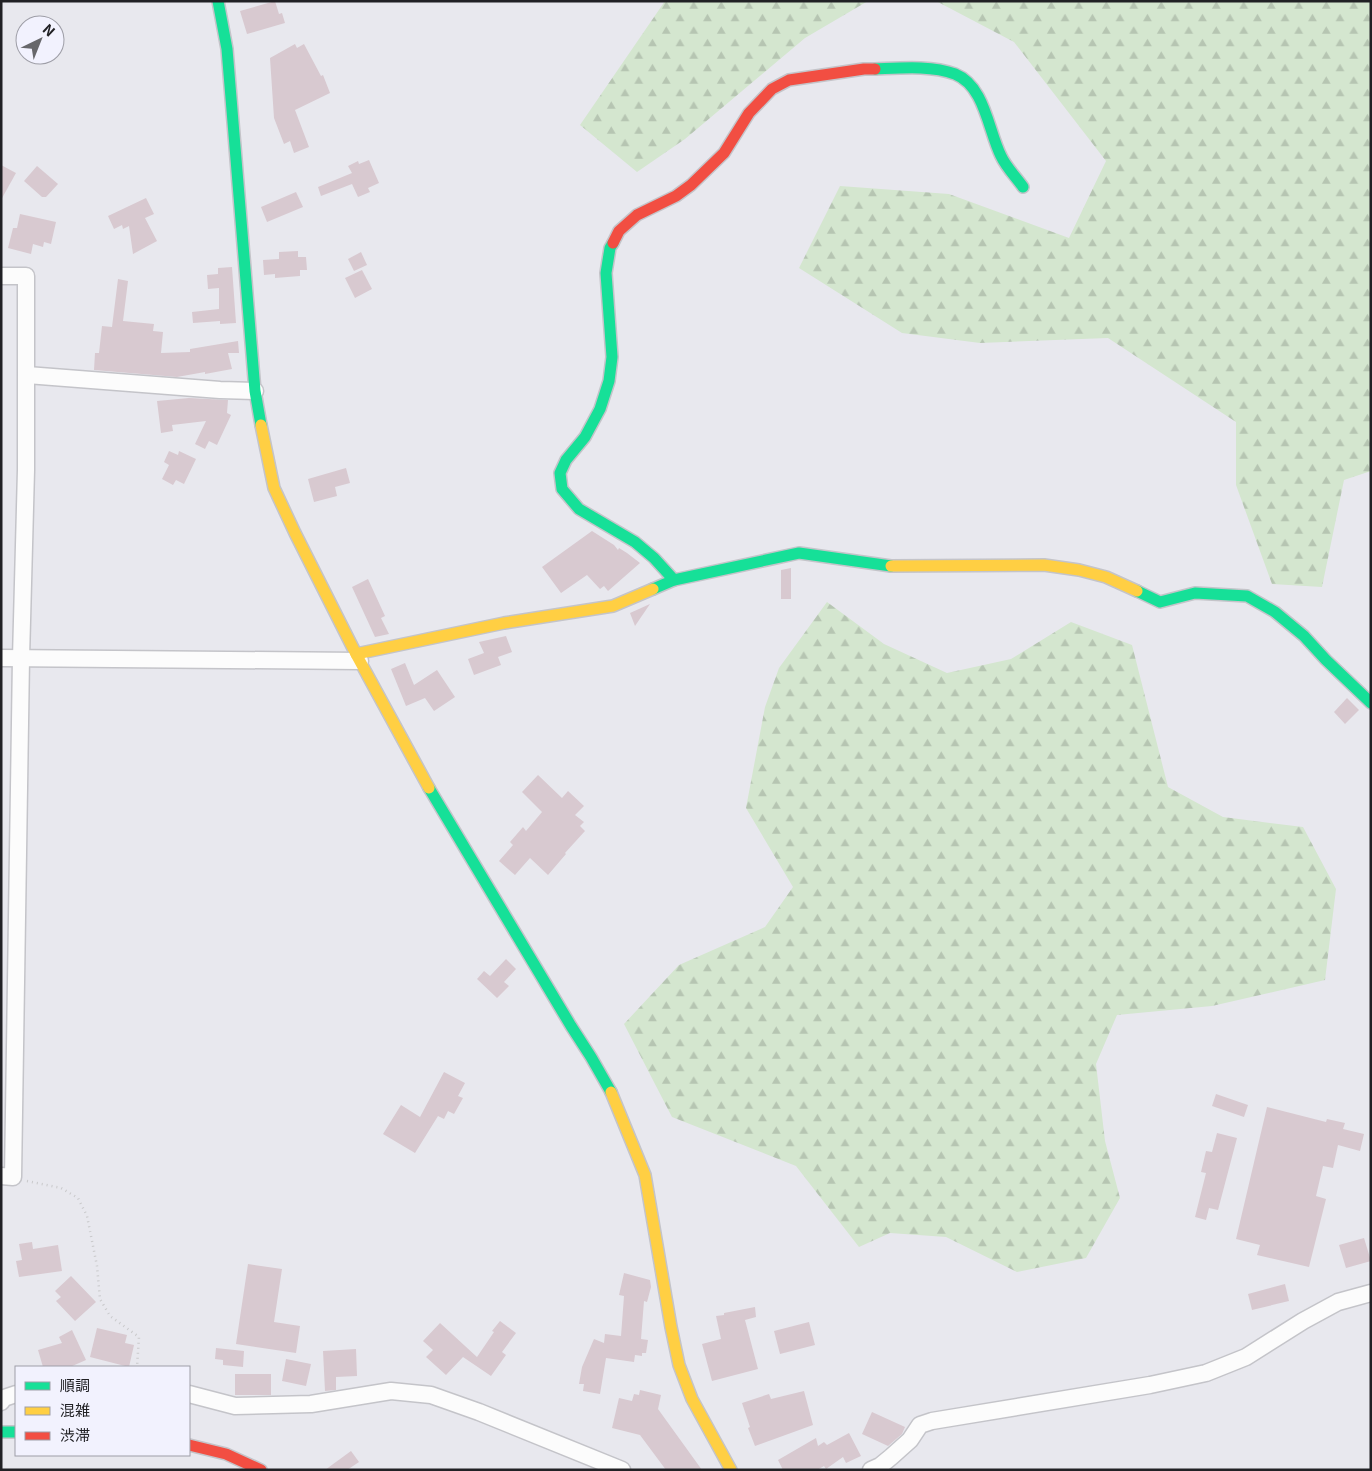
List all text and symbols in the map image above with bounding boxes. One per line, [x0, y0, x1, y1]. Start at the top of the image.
north arrow [15, 15, 65, 65]
text: N [39, 19, 60, 41]
legend [15, 1366, 190, 1456]
text: 順調 [60, 1374, 90, 1395]
text: 混雑 [60, 1399, 90, 1420]
text: 渋滞 [60, 1424, 90, 1445]

